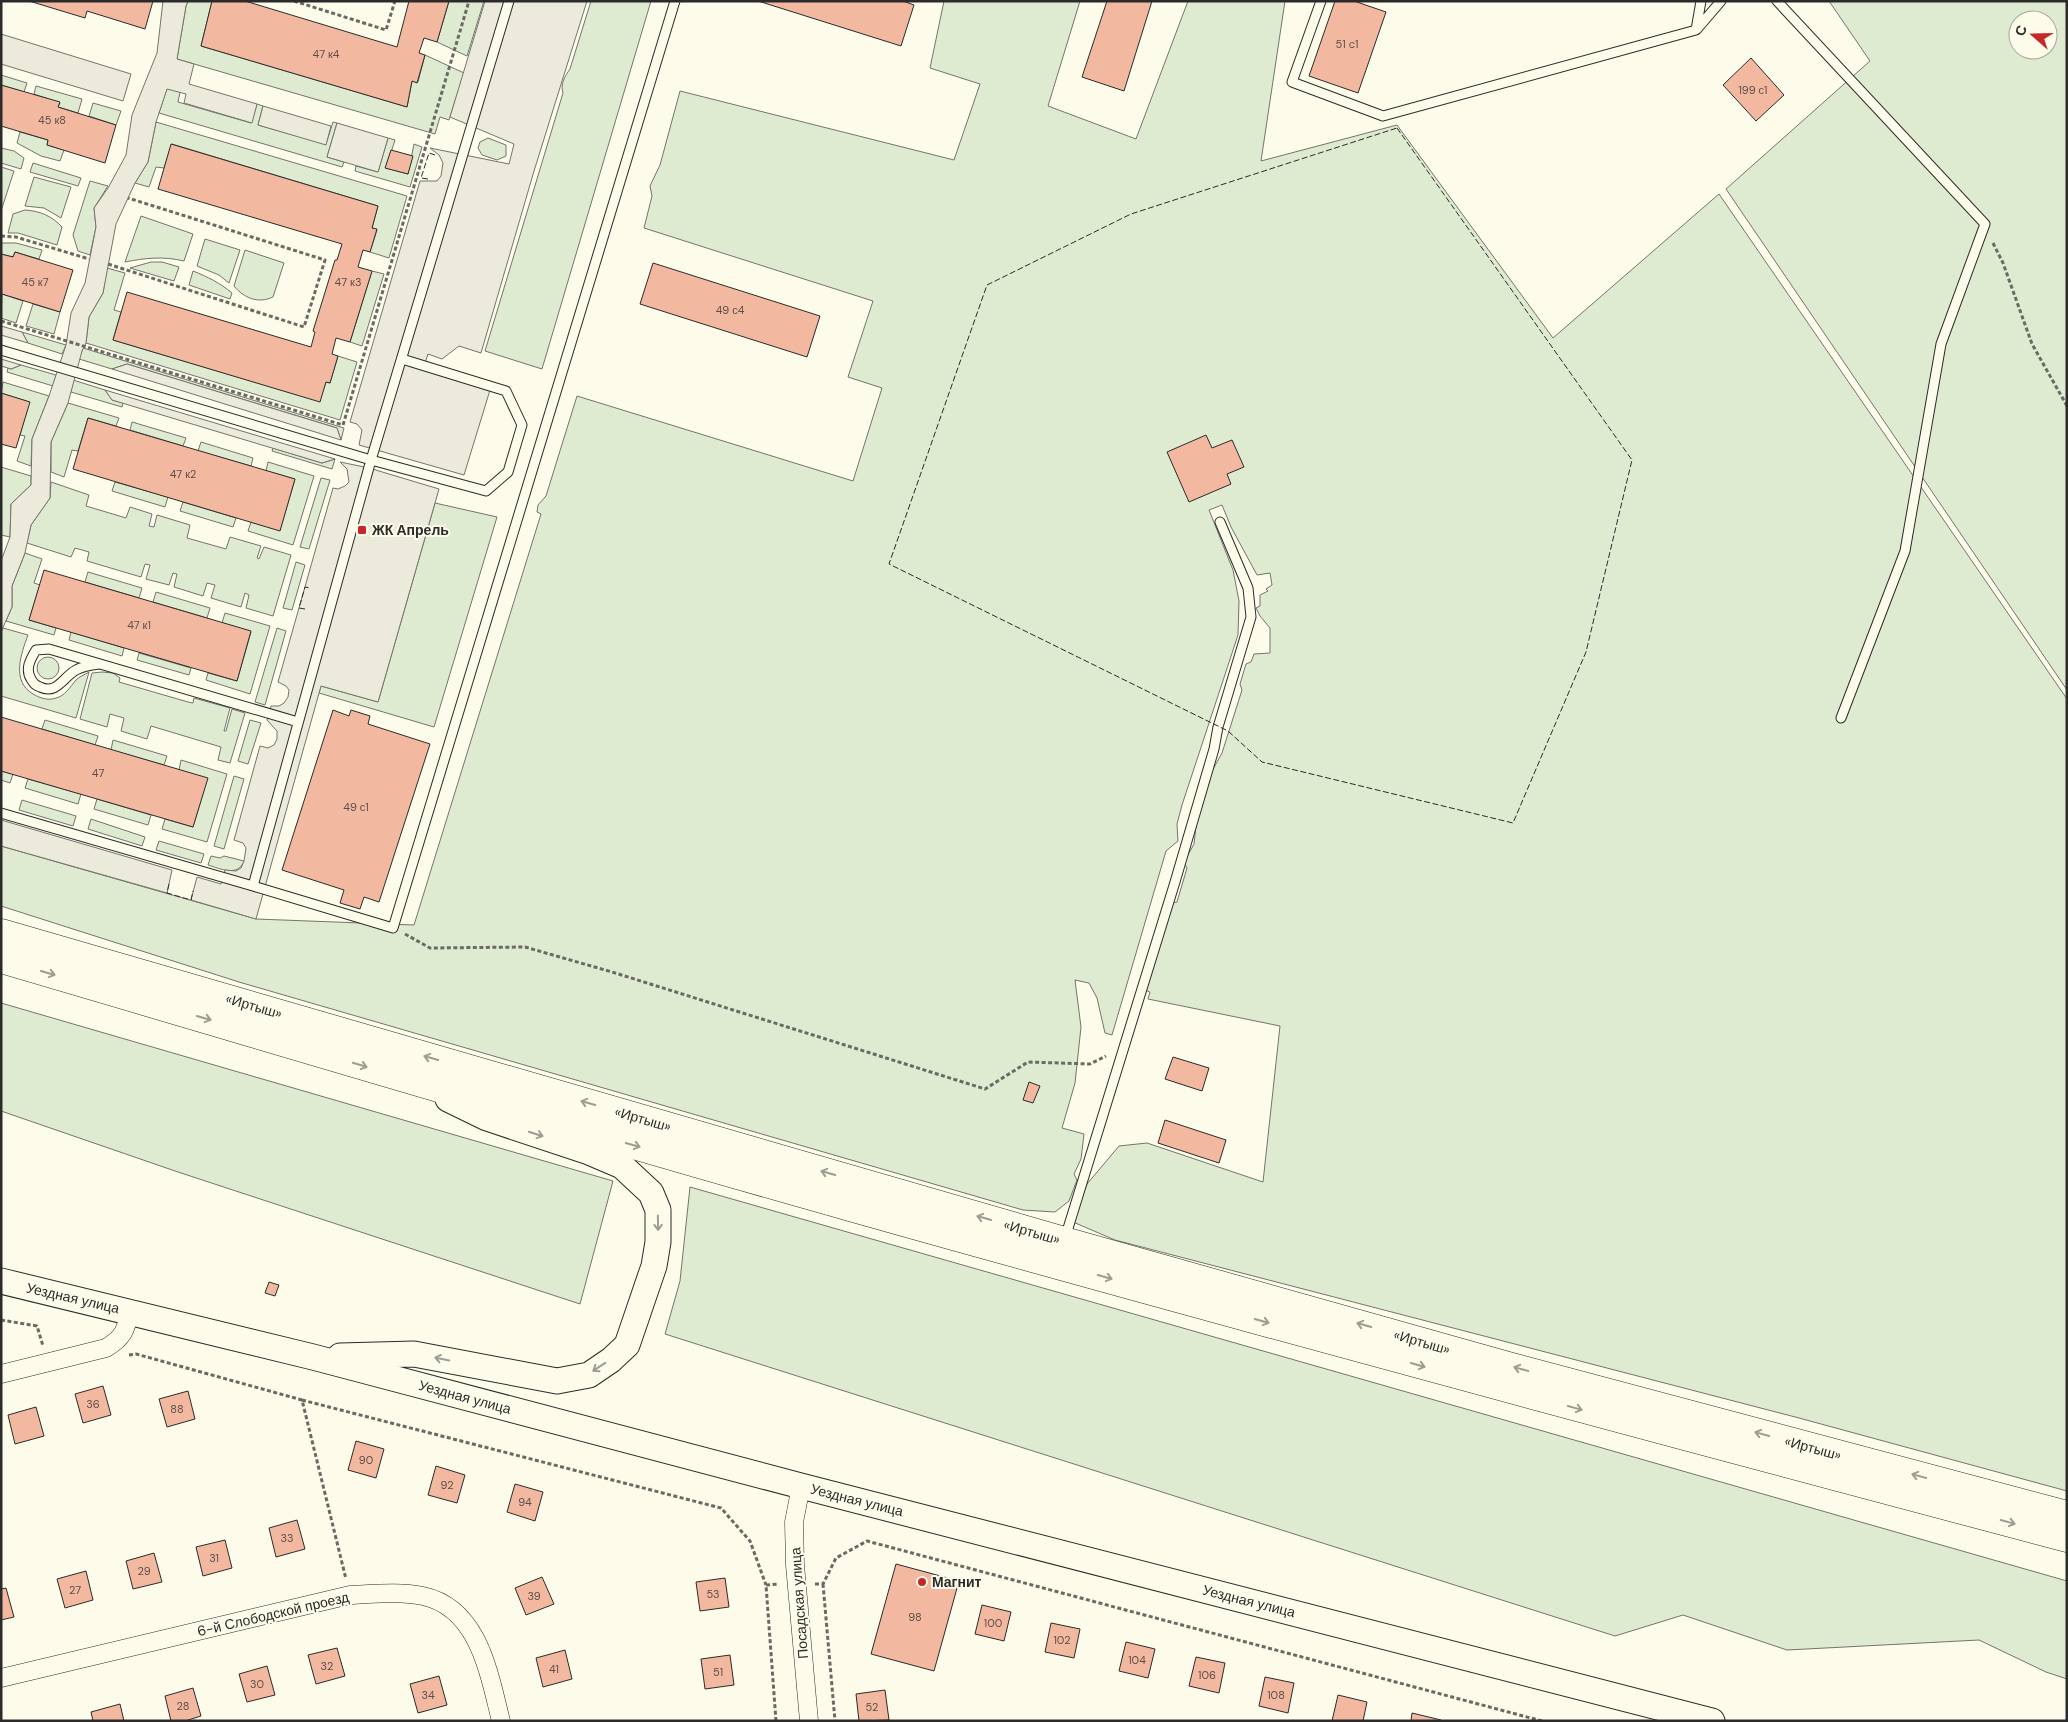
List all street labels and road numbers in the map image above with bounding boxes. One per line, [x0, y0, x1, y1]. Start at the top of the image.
street label: «Иртыш» [224, 989, 284, 1023]
street label: «Иртыш» [613, 1102, 673, 1136]
street label: «Иртыш» [1002, 1215, 1062, 1249]
street label: Уездная улица [25, 1279, 122, 1318]
street label: «Иртыш» [1392, 1325, 1452, 1359]
street label: Уездная улица [417, 1376, 513, 1418]
street label: «Иртыш» [1783, 1432, 1843, 1464]
street label: Уездная улица [809, 1480, 905, 1520]
street label: Посадская улица [786, 1546, 812, 1659]
street label: Уездная улица [1201, 1581, 1297, 1621]
street label: 6-й Слободской проезд [195, 1588, 351, 1640]

